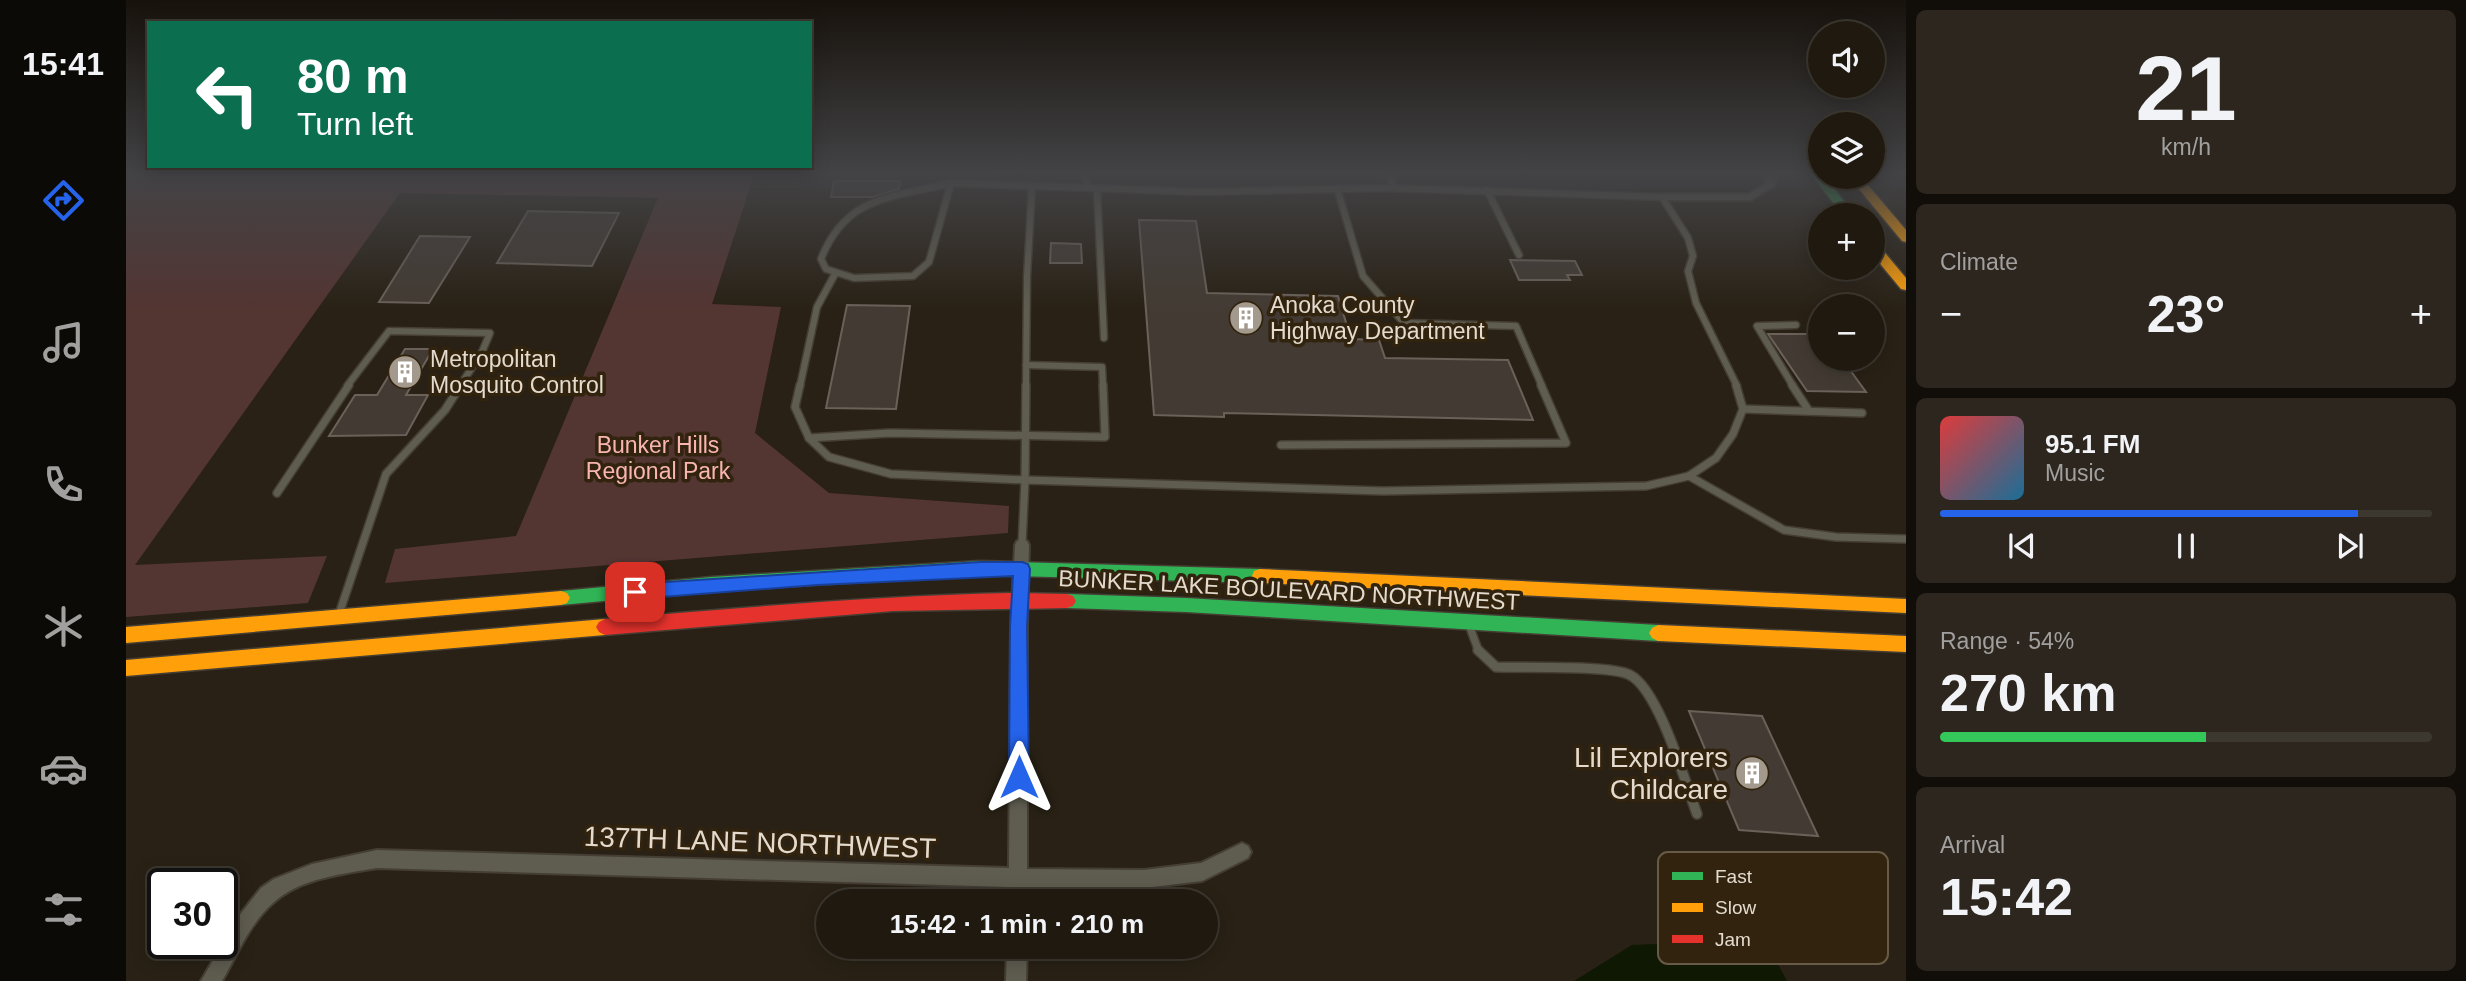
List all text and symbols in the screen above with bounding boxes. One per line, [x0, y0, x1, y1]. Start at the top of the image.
map controls [1808, 21, 1885, 371]
button: sound [1808, 21, 1885, 98]
text: 21 [2135, 38, 2237, 139]
text: 15:41 [22, 46, 104, 82]
icon: left [182, 49, 273, 140]
text: 80 m [297, 49, 409, 103]
text: Turn left [297, 106, 413, 142]
button: layers [1808, 112, 1885, 189]
text: km/h [2161, 134, 2211, 160]
icon: directions [39, 176, 88, 225]
button: + [1808, 203, 1885, 280]
text: Climate [1940, 249, 2018, 275]
text: 23° [2147, 285, 2225, 343]
place label: Anoka County Highway Department [1270, 292, 1485, 344]
text: − [1940, 293, 1962, 335]
text: + [2410, 293, 2432, 335]
button: − [1808, 294, 1885, 371]
building icon: Anoka County Highway Department [1227, 299, 1265, 337]
icon: music [39, 318, 88, 367]
place label: Metropolitan Mosquito Control [430, 346, 604, 398]
building icon: Metropolitan Mosquito Control [386, 353, 424, 391]
text: 95.1 FM [2045, 429, 2140, 459]
park label: Bunker Hills Regional Park [586, 432, 731, 484]
icon: phone [39, 460, 88, 509]
text: Music [2045, 460, 2105, 486]
icon: previous [2003, 527, 2041, 565]
icon: pause [2167, 527, 2205, 565]
icon: next [2331, 527, 2369, 565]
pin [605, 562, 665, 622]
street label: BUNKER LAKE BOULEVARD NORTHWEST [1058, 565, 1520, 615]
icon: arrive [616, 573, 654, 611]
icon: climate [39, 602, 88, 651]
text: Range · 54% [1940, 628, 2074, 654]
text: 270 km [1940, 664, 2116, 722]
position arrow [982, 740, 1056, 814]
place label: Lil Explorers Childcare [1574, 742, 1728, 805]
icon: car [39, 744, 88, 793]
building icon: Lil Explorers Childcare [1733, 754, 1771, 792]
street label: 137TH LANE NORTHWEST [583, 821, 937, 864]
text: Arrival [1940, 832, 2005, 858]
legend [1658, 852, 1888, 964]
text: Fast [1715, 866, 1753, 887]
speed limit sign: 30 [147, 868, 238, 959]
text: 15:42 [1940, 868, 2073, 926]
icon: filters [39, 885, 88, 934]
text: Slow [1715, 897, 1756, 918]
text: 15:42 · 1 min · 210 m [890, 909, 1144, 939]
text: Jam [1715, 929, 1751, 950]

